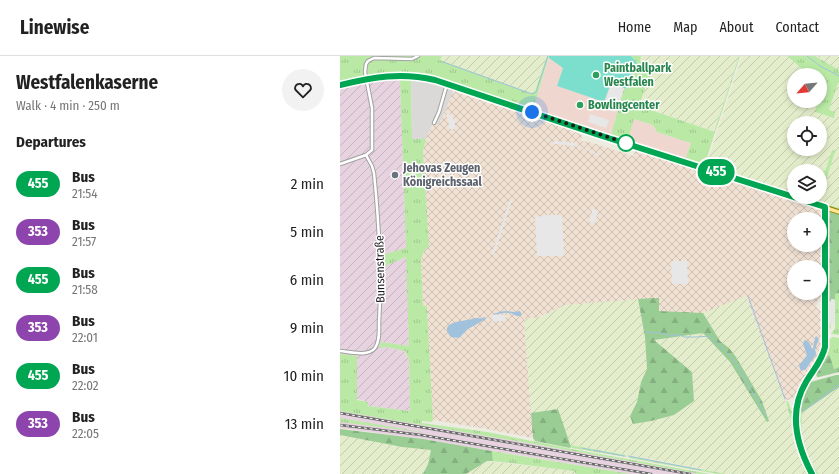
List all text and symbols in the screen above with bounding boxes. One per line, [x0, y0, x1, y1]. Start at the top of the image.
text: Linewise [20, 16, 89, 39]
text: Home [618, 19, 651, 36]
text: Map [673, 19, 697, 36]
text: About [719, 19, 754, 36]
text: Contact [776, 19, 819, 36]
place label: Paintballpark Westfalen [604, 61, 672, 89]
north arrow [787, 68, 827, 108]
map controls [787, 68, 827, 300]
button: heart [282, 69, 324, 111]
marker: Paintballpark Westfalen [591, 70, 601, 80]
text: Westfalenkaserne [16, 71, 158, 94]
text: Walk · 4 min · 250 m [16, 98, 120, 113]
place label: Bowlingcenter [588, 98, 660, 112]
marker: Bowlingcenter [575, 100, 585, 110]
your location [522, 102, 542, 122]
button: locate [787, 116, 827, 156]
text: Departures [16, 133, 86, 151]
unlabelled marker [617, 134, 635, 152]
line badge: 455 [693, 159, 739, 185]
place label: Jehovas Zeugen Königreichssaal [402, 161, 482, 189]
text: 455 [706, 163, 726, 180]
button: layers [787, 164, 827, 204]
text: Bus [72, 168, 95, 186]
marker: Jehovas Zeugen Königreichssaal [390, 170, 400, 180]
text: 455 [28, 175, 48, 192]
text: 2 min [291, 175, 324, 193]
text: 21:54 [72, 186, 98, 201]
button: + [787, 212, 827, 252]
text: Bus [72, 216, 95, 234]
text: 353 [28, 223, 48, 240]
text: 5 min [290, 223, 324, 241]
text: 21:57 [72, 234, 96, 249]
street label: Bunsenstraße [372, 235, 388, 303]
button: − [787, 260, 827, 300]
text: Bus [72, 264, 95, 282]
text: 455 [28, 271, 48, 288]
text: 6 min [290, 271, 324, 289]
text: 21:58 [72, 282, 98, 297]
text: Bus [72, 312, 95, 330]
text: 353 [28, 319, 48, 336]
text: 9 min [290, 319, 324, 337]
text: 22:01 [72, 330, 98, 345]
text: Bus [72, 360, 95, 378]
text: 455 [28, 367, 48, 384]
text: 10 min [284, 367, 324, 385]
text: 22:02 [72, 378, 99, 393]
text: Bus [72, 408, 95, 426]
text: 353 [28, 415, 48, 432]
text: 13 min [285, 415, 324, 433]
text: 22:05 [72, 426, 99, 441]

